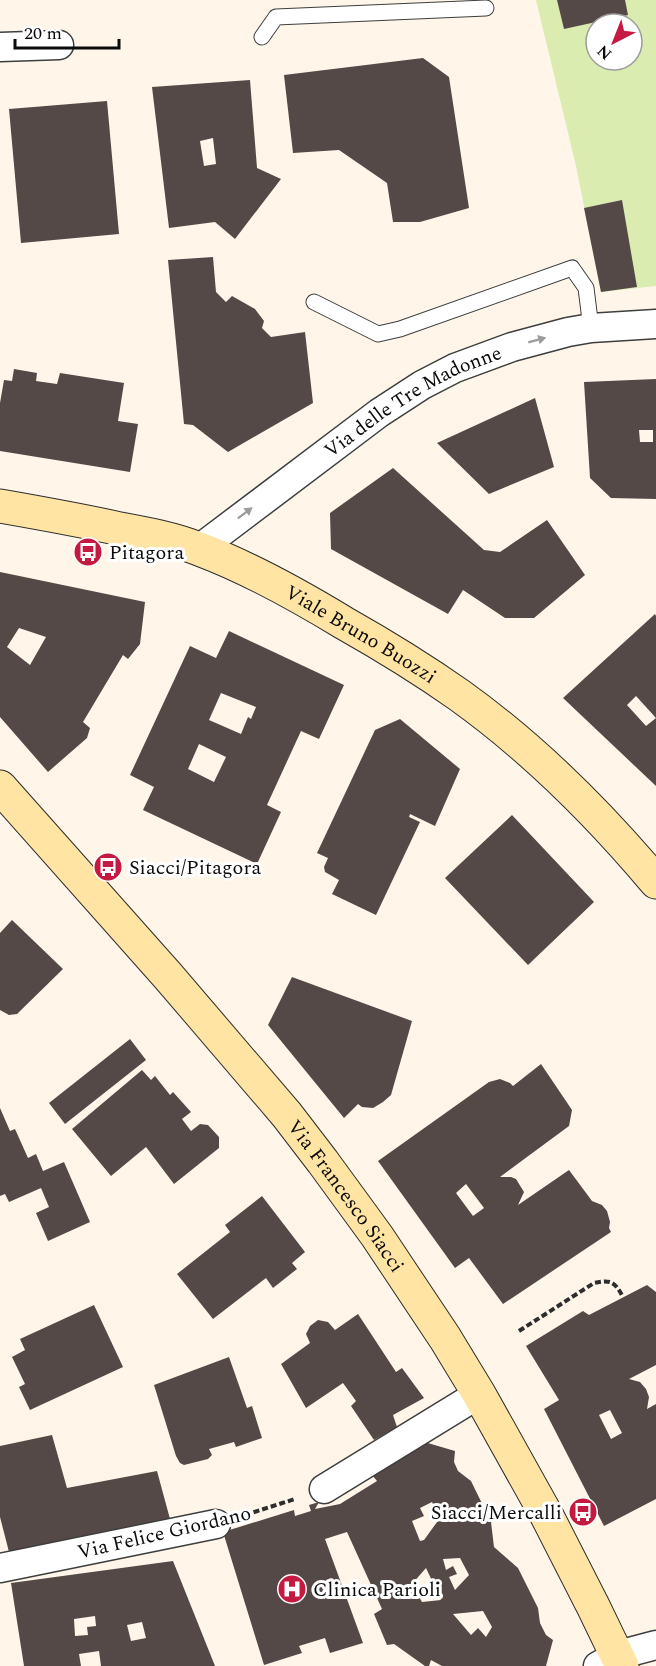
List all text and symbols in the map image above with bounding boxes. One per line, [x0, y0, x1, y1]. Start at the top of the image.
scale bar [15, 12, 118, 50]
north arrow [584, 12, 644, 72]
text: 20 m [24, 20, 62, 47]
text: N [592, 39, 618, 66]
one-way arrow [528, 335, 546, 345]
street label: Via delle Tre Madonne [318, 338, 506, 466]
one-way arrow [237, 507, 253, 519]
bus stop icon: Pitagora [72, 536, 104, 568]
place label: Pitagora [109, 538, 184, 568]
street label: Viale Bruno Buozzi [279, 578, 442, 692]
bus stop icon: Siacci/Pitagora [92, 851, 124, 883]
place label: Siacci/Pitagora [129, 853, 262, 883]
street label: Via Francesco Siacci [280, 1114, 411, 1279]
bus stop icon: Siacci/Mercalli [567, 1496, 599, 1528]
street label: Via Felice Giordano [74, 1498, 254, 1568]
place label: Siacci/Mercalli [431, 1498, 562, 1528]
hospital icon: Clinica Parioli [276, 1573, 308, 1605]
place label: Clinica Parioli [313, 1575, 441, 1605]

